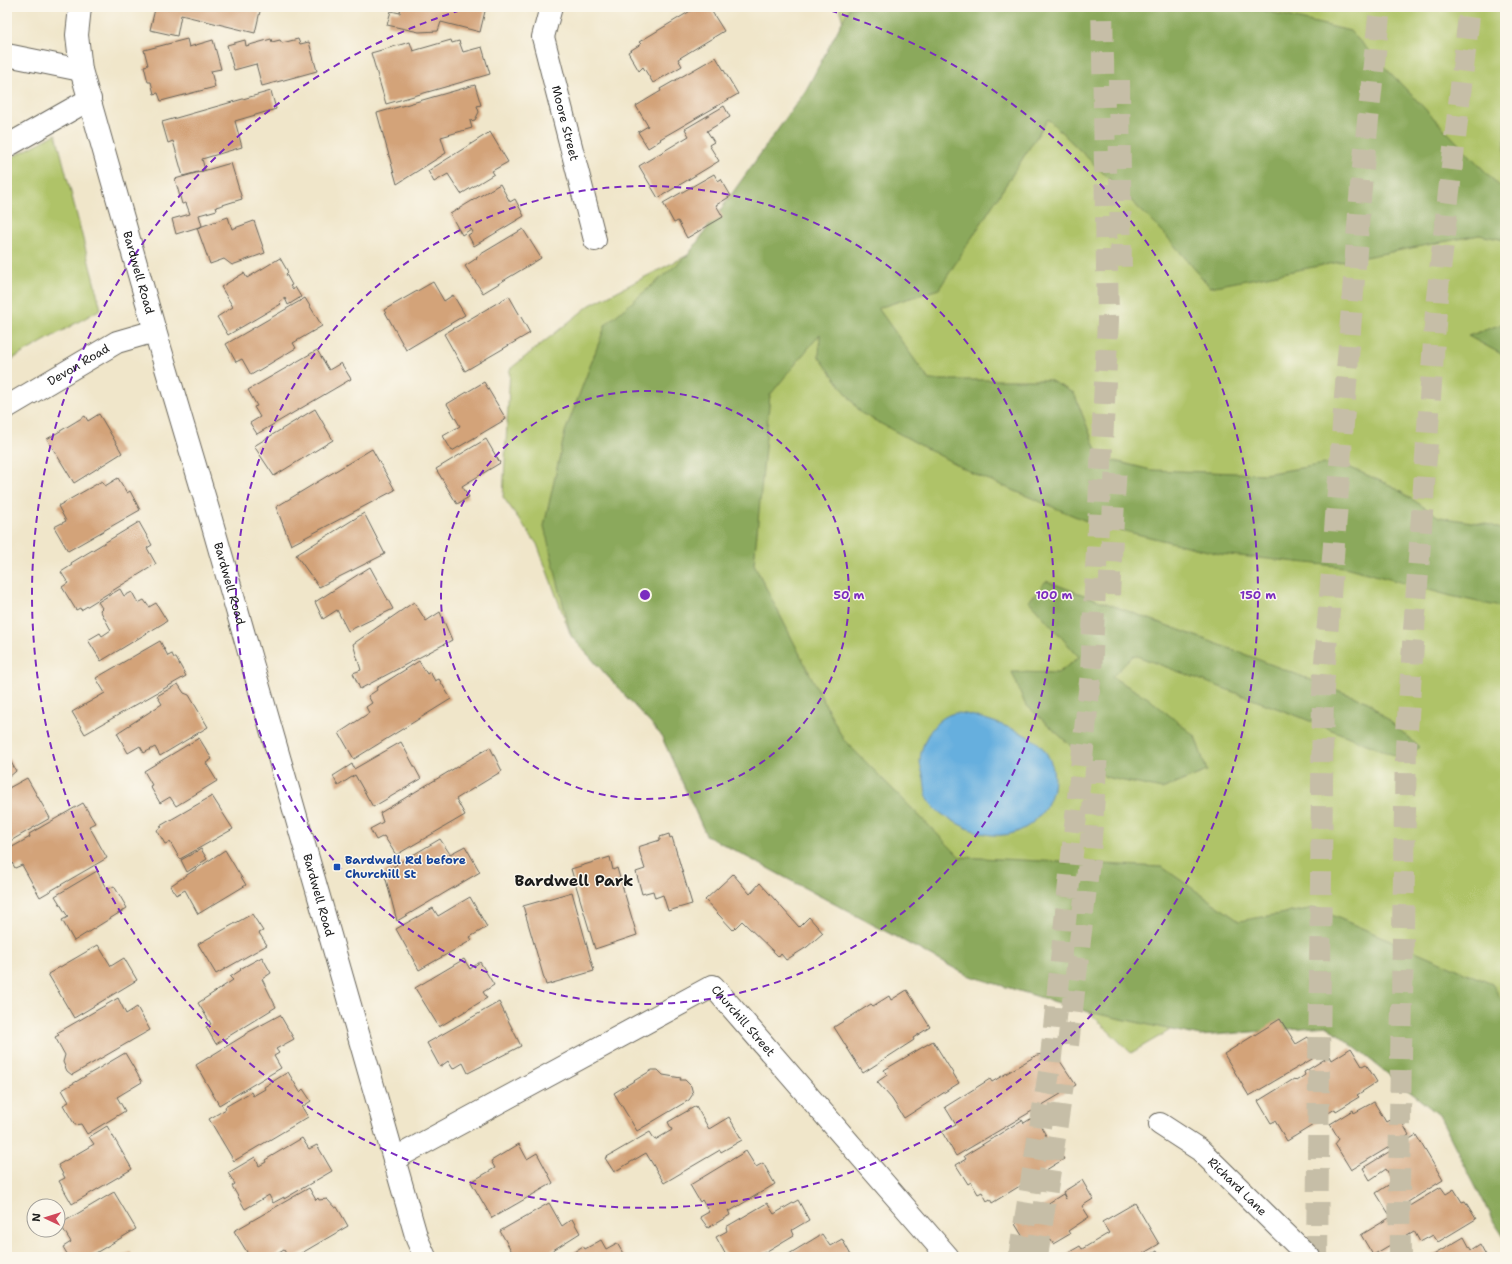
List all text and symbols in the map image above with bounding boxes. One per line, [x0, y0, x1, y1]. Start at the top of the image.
street label: Moore Street [548, 84, 582, 162]
street label: Bardwell Road [119, 229, 158, 316]
street label: Devon Road [44, 340, 113, 389]
street label: Bardwell Road [210, 540, 249, 627]
text: 50 m [834, 587, 865, 603]
text: 100 m [1036, 587, 1073, 603]
text: 150 m [1240, 587, 1276, 603]
centre of rings [638, 588, 652, 602]
street label: Bardwell Road [299, 852, 338, 939]
place label: Bardwell Rd before Churchill St [345, 852, 466, 882]
marker: Bardwell Rd before Churchill St [332, 862, 342, 872]
district label: Bardwell Park [515, 870, 633, 891]
street label: Churchill Street [708, 982, 779, 1060]
street label: Richard Lane [1204, 1154, 1270, 1219]
north arrow [26, 1198, 66, 1238]
text: N [29, 1212, 44, 1222]

